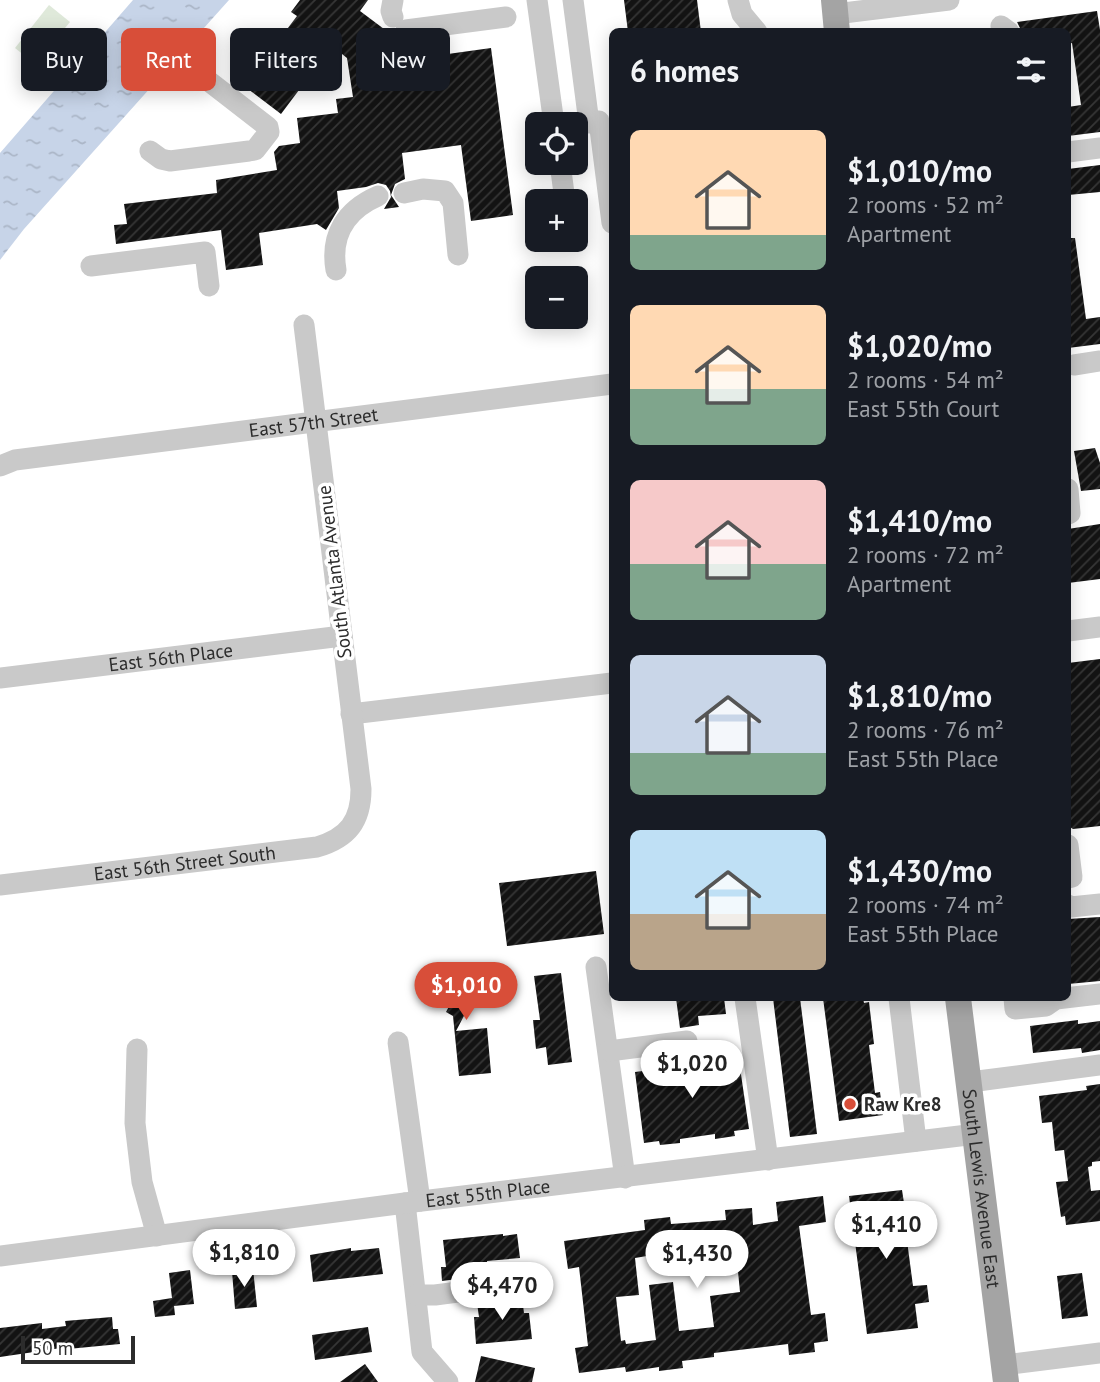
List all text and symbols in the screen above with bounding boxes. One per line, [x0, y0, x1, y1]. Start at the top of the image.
chip: Buy [21, 28, 107, 91]
chip: Rent [121, 28, 216, 91]
chip: Filters [230, 28, 342, 91]
chip: New [356, 28, 450, 91]
text: 6 homes [630, 51, 739, 90]
icon: filters [1012, 51, 1050, 89]
map controls [525, 112, 588, 329]
button: locate [525, 112, 588, 175]
text: $1,010/mo [847, 151, 992, 190]
icon: home [686, 158, 770, 242]
button: + [525, 189, 588, 252]
text: 2 rooms · 52 m² [847, 190, 1004, 219]
text: Apartment [847, 219, 951, 248]
button: − [525, 266, 588, 329]
text: $1,020/mo [847, 326, 992, 365]
icon: home [686, 333, 770, 417]
text: 2 rooms · 54 m² [847, 365, 1004, 394]
text: East 55th Court [847, 394, 999, 423]
street label: East 57th Street [247, 402, 380, 442]
street label: South Atlanta Avenue [311, 484, 357, 660]
text: $1,410/mo [847, 501, 992, 540]
icon: home [686, 508, 770, 592]
text: 2 rooms · 72 m² [847, 540, 1004, 569]
text: Apartment [847, 569, 951, 598]
street label: East 56th Place [107, 637, 234, 677]
text: $1,810/mo [847, 676, 992, 715]
icon: home [686, 683, 770, 767]
text: 2 rooms · 76 m² [847, 715, 1004, 744]
text: East 55th Place [847, 744, 998, 773]
street label: East 56th Street South [92, 840, 277, 886]
text: $1,430/mo [847, 851, 992, 890]
icon: home [686, 858, 770, 942]
text: 2 rooms · 74 m² [847, 890, 1004, 919]
text: East 55th Place [847, 919, 998, 948]
pin: $1,010 [409, 962, 523, 1022]
text: $1,010 [430, 970, 502, 999]
pin: $1,020 [635, 1040, 749, 1100]
text: $1,020 [656, 1048, 728, 1077]
street label: South Lewis Avenue East [957, 1087, 1006, 1290]
place label: Raw Kre8 [864, 1092, 941, 1116]
marker: Raw Kre8 [842, 1096, 858, 1112]
street label: East 55th Place [424, 1174, 552, 1212]
pin: $1,410 [829, 1202, 943, 1261]
text: $1,410 [850, 1209, 922, 1238]
pin: $1,810 [187, 1230, 301, 1289]
pin: $1,430 [640, 1230, 754, 1290]
text: $1,810 [208, 1237, 280, 1266]
text: $1,430 [661, 1238, 733, 1267]
pin: $4,470 [445, 1262, 559, 1322]
text: $4,470 [466, 1270, 538, 1299]
scale bar [21, 1333, 135, 1365]
text: 50 m [32, 1336, 73, 1360]

